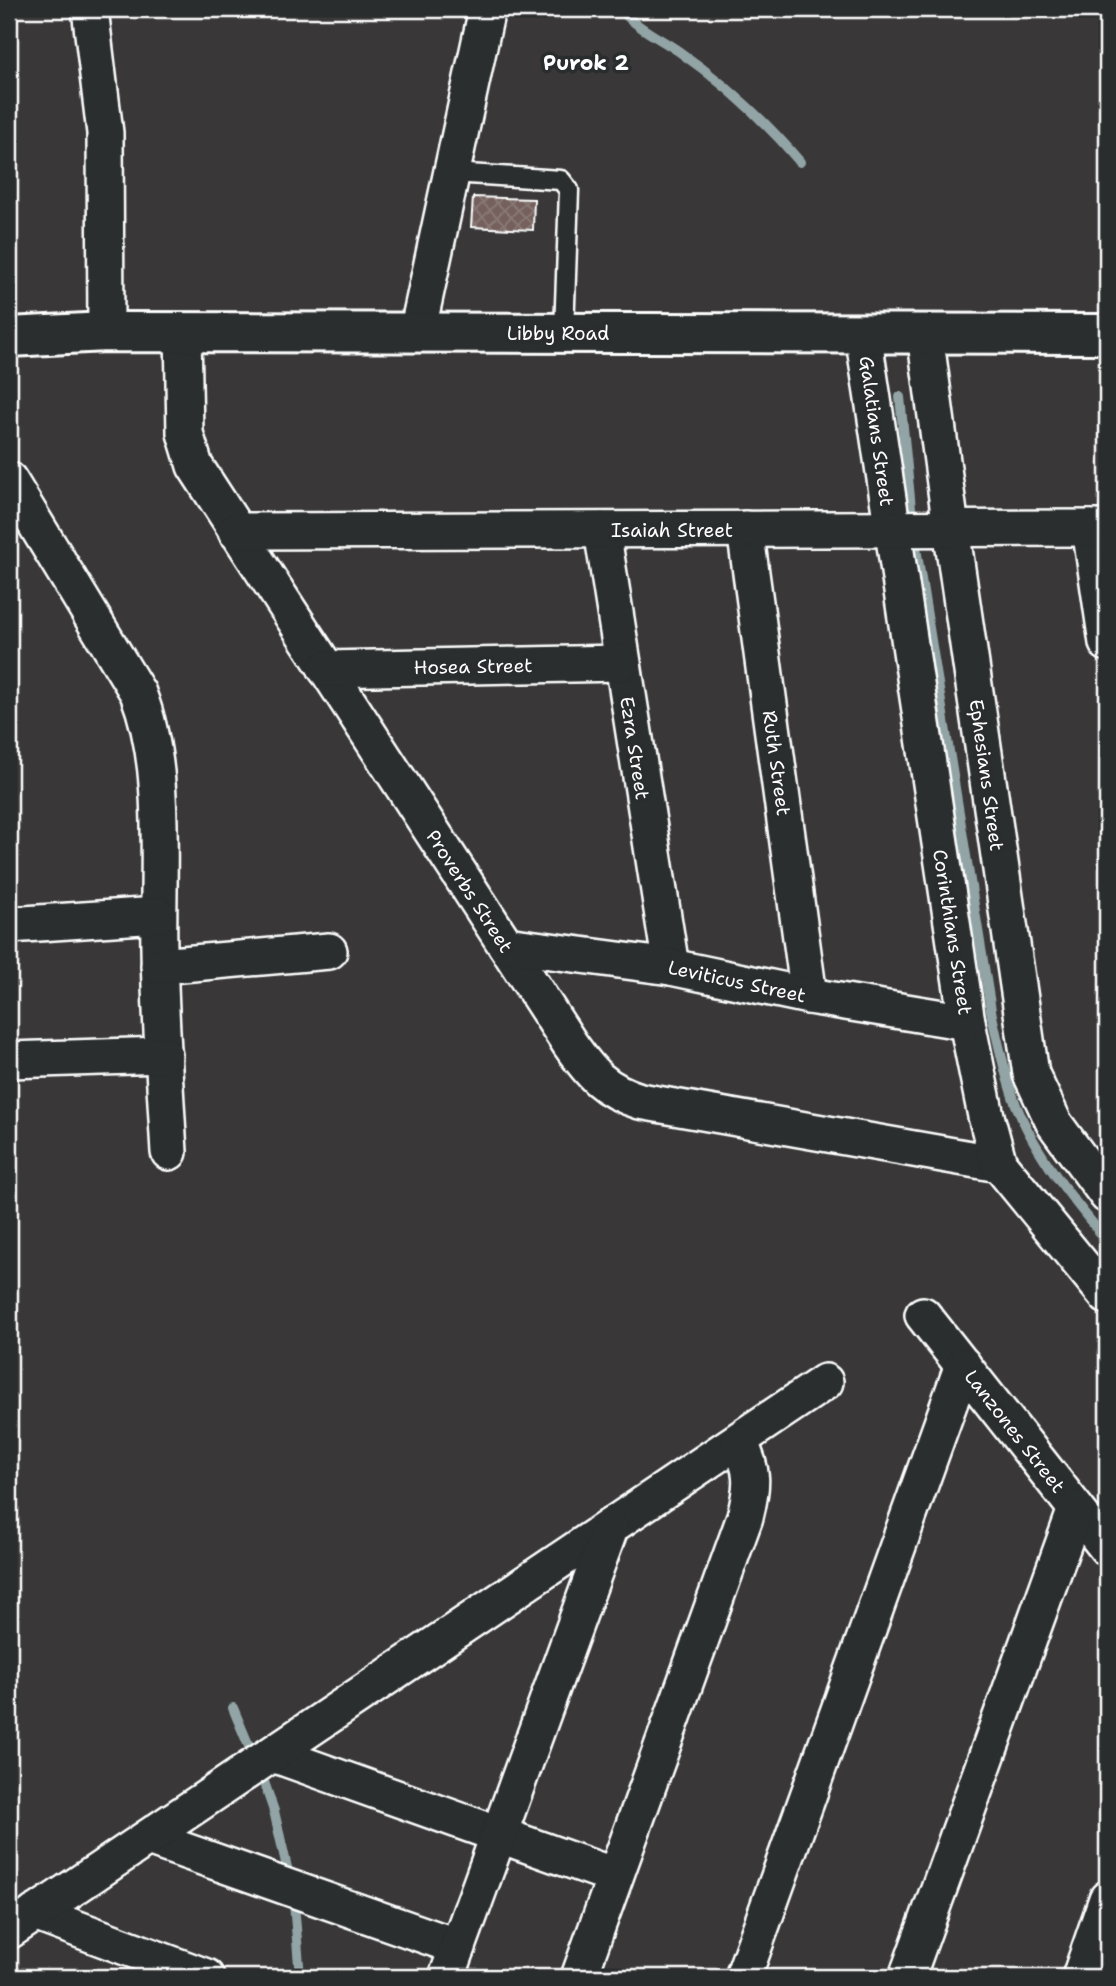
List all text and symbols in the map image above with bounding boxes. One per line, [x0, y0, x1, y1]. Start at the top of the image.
district label: Purok 2 [543, 49, 629, 77]
street label: Libby Road [507, 321, 609, 346]
street label: Galatians Street [854, 354, 899, 508]
street label: Isaiah Street [611, 518, 733, 543]
street label: Hosea Street [413, 653, 533, 680]
street label: Ezra Street [614, 695, 655, 801]
street label: Ephesians Street [963, 698, 1010, 853]
street label: Ruth Street [757, 709, 796, 817]
street label: Proverbs Street [421, 825, 519, 957]
street label: Corinthians Street [927, 848, 978, 1017]
street label: Leviticus Street [666, 955, 808, 1008]
street label: Lanzones Street [959, 1365, 1070, 1498]

